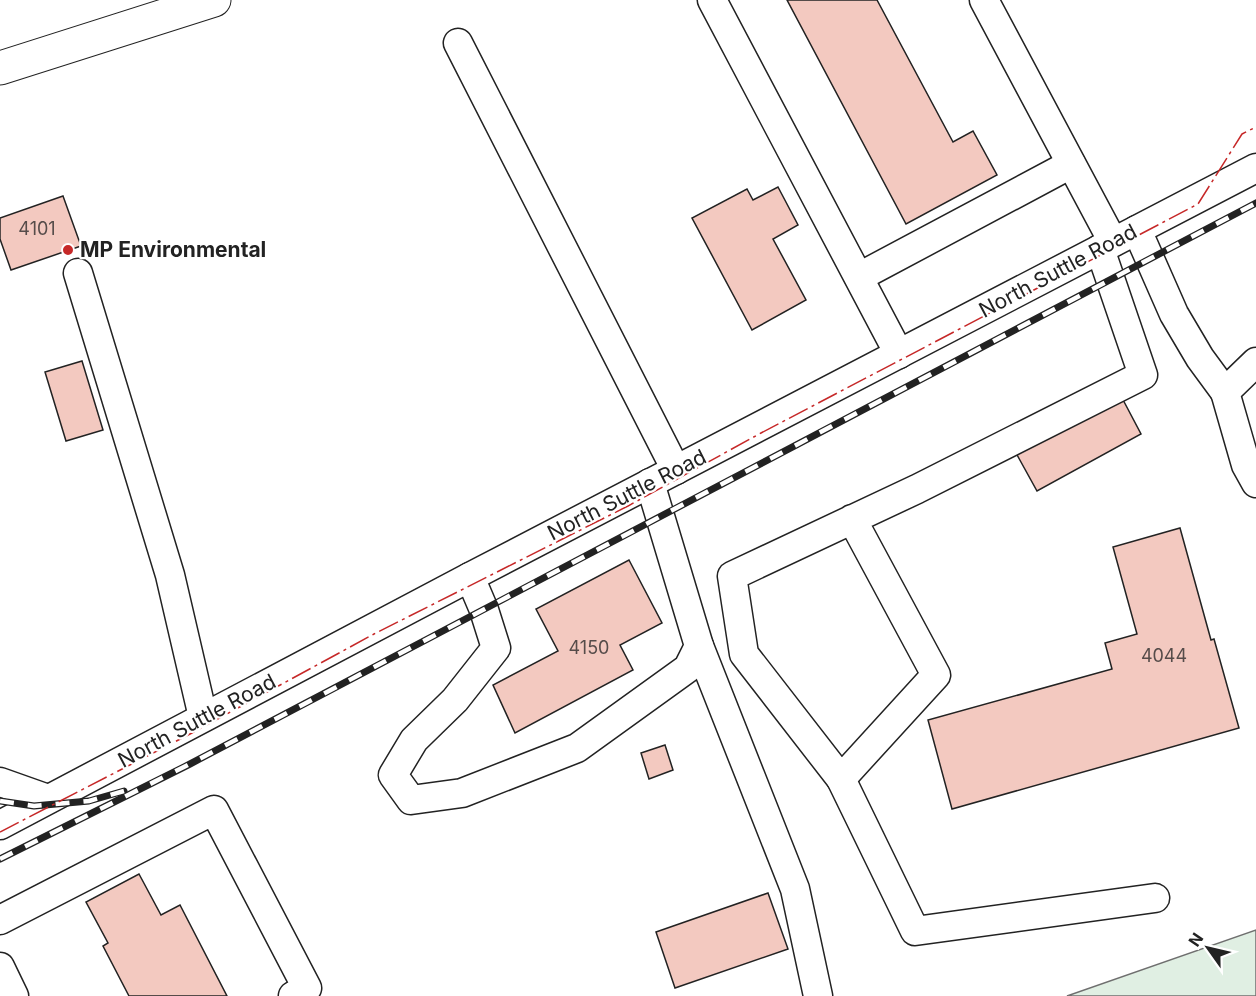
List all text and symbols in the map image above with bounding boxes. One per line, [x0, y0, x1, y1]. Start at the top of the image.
house number: 4101 [18, 218, 56, 239]
street label: North Suttle Road [975, 218, 1141, 323]
place label: MP Environmental [80, 237, 266, 262]
marker: MP Environmental [61, 243, 75, 257]
street label: North Suttle Road [543, 444, 710, 545]
house number: 4150 [569, 637, 609, 658]
house number: 4044 [1141, 645, 1187, 666]
street label: North Suttle Road [114, 668, 280, 773]
north arrow [1178, 918, 1238, 978]
text: N [1184, 929, 1207, 950]

